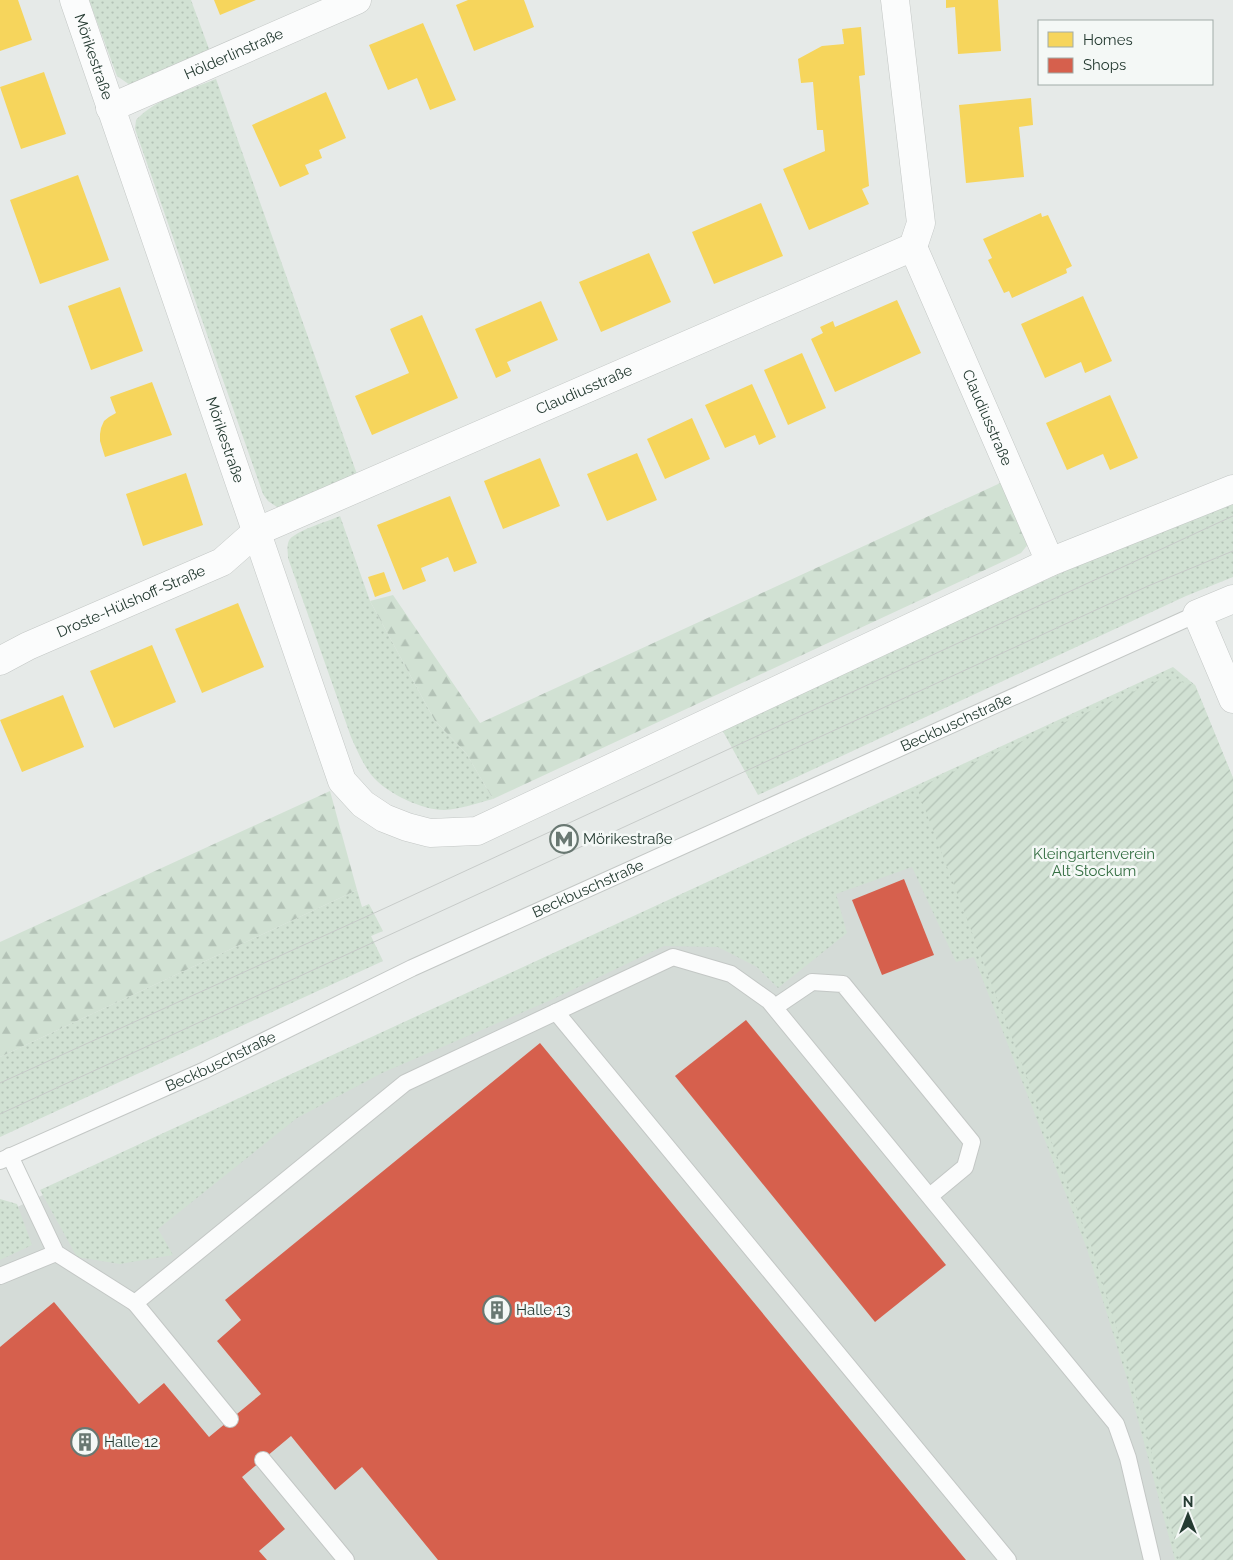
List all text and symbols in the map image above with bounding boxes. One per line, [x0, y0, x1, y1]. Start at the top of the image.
street label: Mörikestraße [70, 11, 117, 102]
legend [1038, 20, 1213, 85]
street label: Hölderlinstraße [181, 24, 286, 83]
text: Homes [1083, 31, 1133, 49]
text: Shops [1083, 56, 1126, 74]
street label: Claudiusstraße [533, 361, 635, 419]
street label: Claudiusstraße [958, 367, 1016, 469]
street label: Mörikestraße [202, 395, 248, 485]
street label: Droste-Hülshoff-Straße [54, 561, 208, 641]
street label: Beckbuschstraße [898, 690, 1015, 756]
metro station icon: Mörikestraße [549, 824, 579, 854]
place label: Mörikestraße [583, 830, 673, 848]
park label: Kleingartenverein Alt Stockum [1033, 845, 1155, 880]
street label: Beckbuschstraße [529, 856, 647, 922]
street label: Beckbuschstraße [163, 1027, 279, 1095]
building icon: Halle 13 [482, 1295, 512, 1325]
place label: Halle 13 [516, 1301, 570, 1319]
building icon: Halle 12 [70, 1427, 100, 1457]
place label: Halle 12 [104, 1433, 158, 1451]
north arrow [1163, 1490, 1213, 1540]
text: N [1183, 1494, 1193, 1510]

